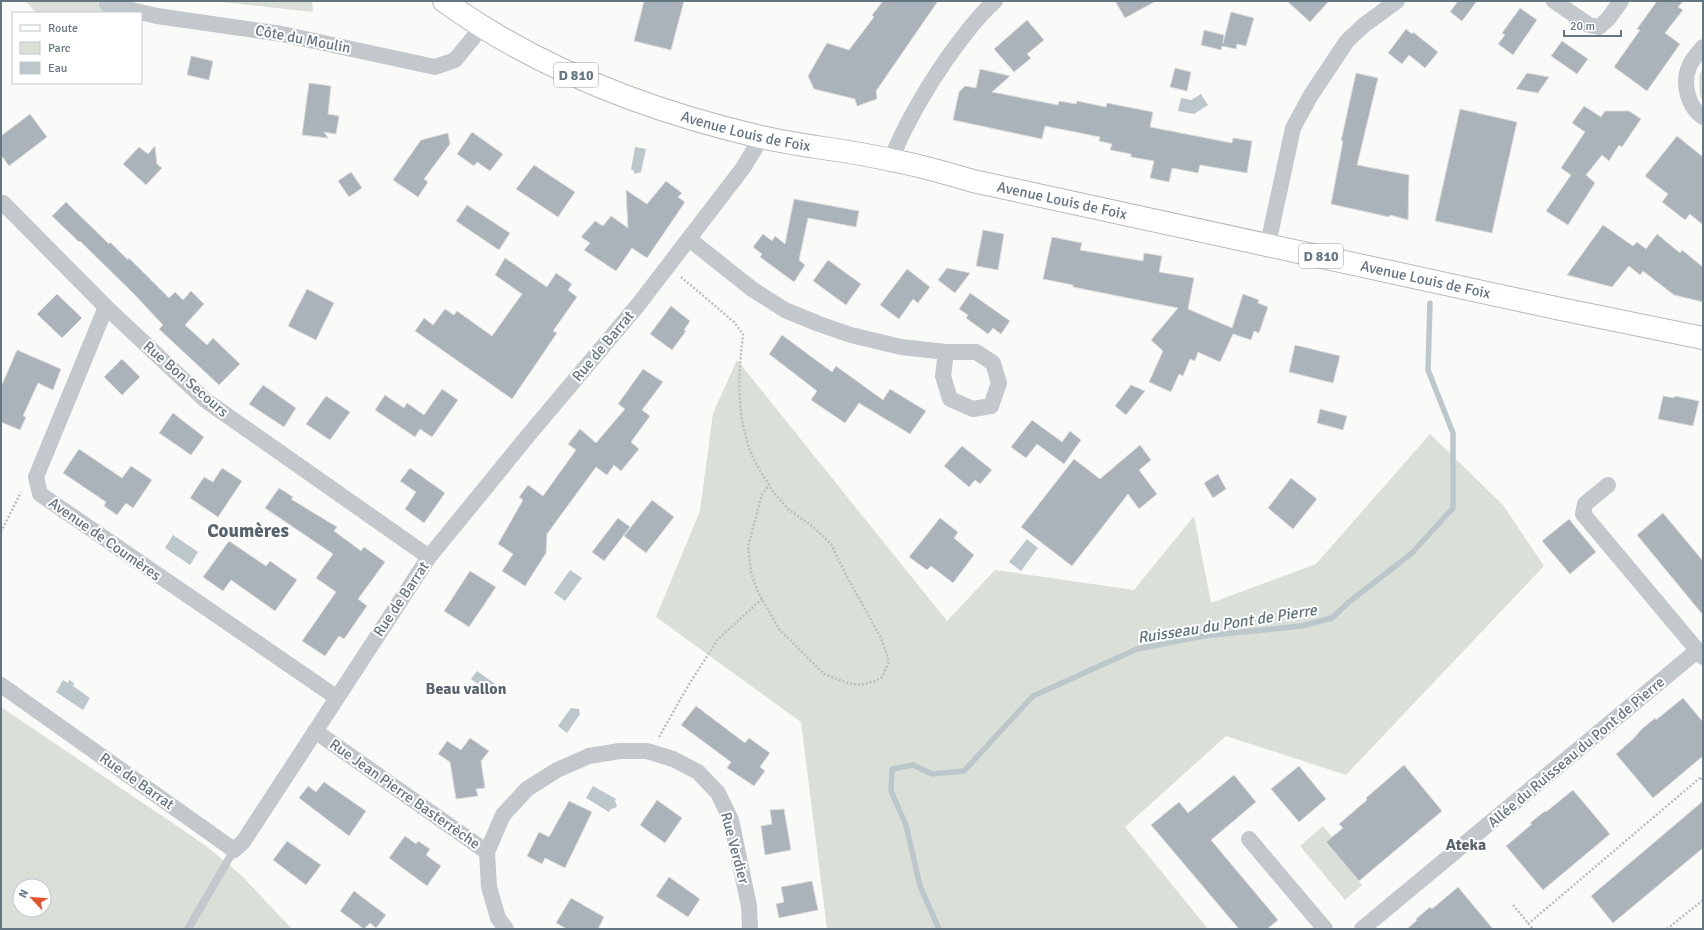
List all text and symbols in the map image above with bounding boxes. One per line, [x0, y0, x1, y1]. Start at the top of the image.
legend [12, 12, 142, 84]
scale bar [1564, 12, 1621, 38]
text: 20 m [1570, 19, 1595, 34]
text: Route [48, 21, 78, 36]
street label: Côte du Moulin [254, 21, 352, 57]
text: Parc [48, 41, 71, 56]
text: Eau [48, 61, 67, 76]
road number: D 810 [554, 63, 598, 87]
street label: Avenue Louis de Foix [679, 107, 812, 155]
street label: Avenue Louis de Foix [995, 177, 1129, 223]
road number: D 810 [1299, 244, 1343, 268]
street label: Avenue Louis de Foix [1359, 257, 1492, 302]
street label: Rue de Barrat [568, 307, 638, 385]
street label: Rue Bon Secours [140, 337, 233, 421]
street label: Avenue de Coumères [45, 494, 165, 585]
district label: Coumères [207, 519, 289, 543]
street label: Rue de Barrat [369, 558, 433, 640]
water label: Ruisseau du Pont de Pierre [1136, 600, 1319, 648]
street label: Allée du Ruisseau du Pont de Pierre [1484, 673, 1668, 831]
district label: Beau vallon [426, 679, 507, 699]
street label: Rue Jean Pierre Basterrèche [326, 735, 484, 853]
street label: Rue de Barrat [96, 749, 178, 813]
street label: Rue Verdier [717, 810, 753, 886]
district label: Ateka [1446, 835, 1486, 855]
north arrow [12, 878, 52, 918]
text: N [16, 888, 31, 900]

